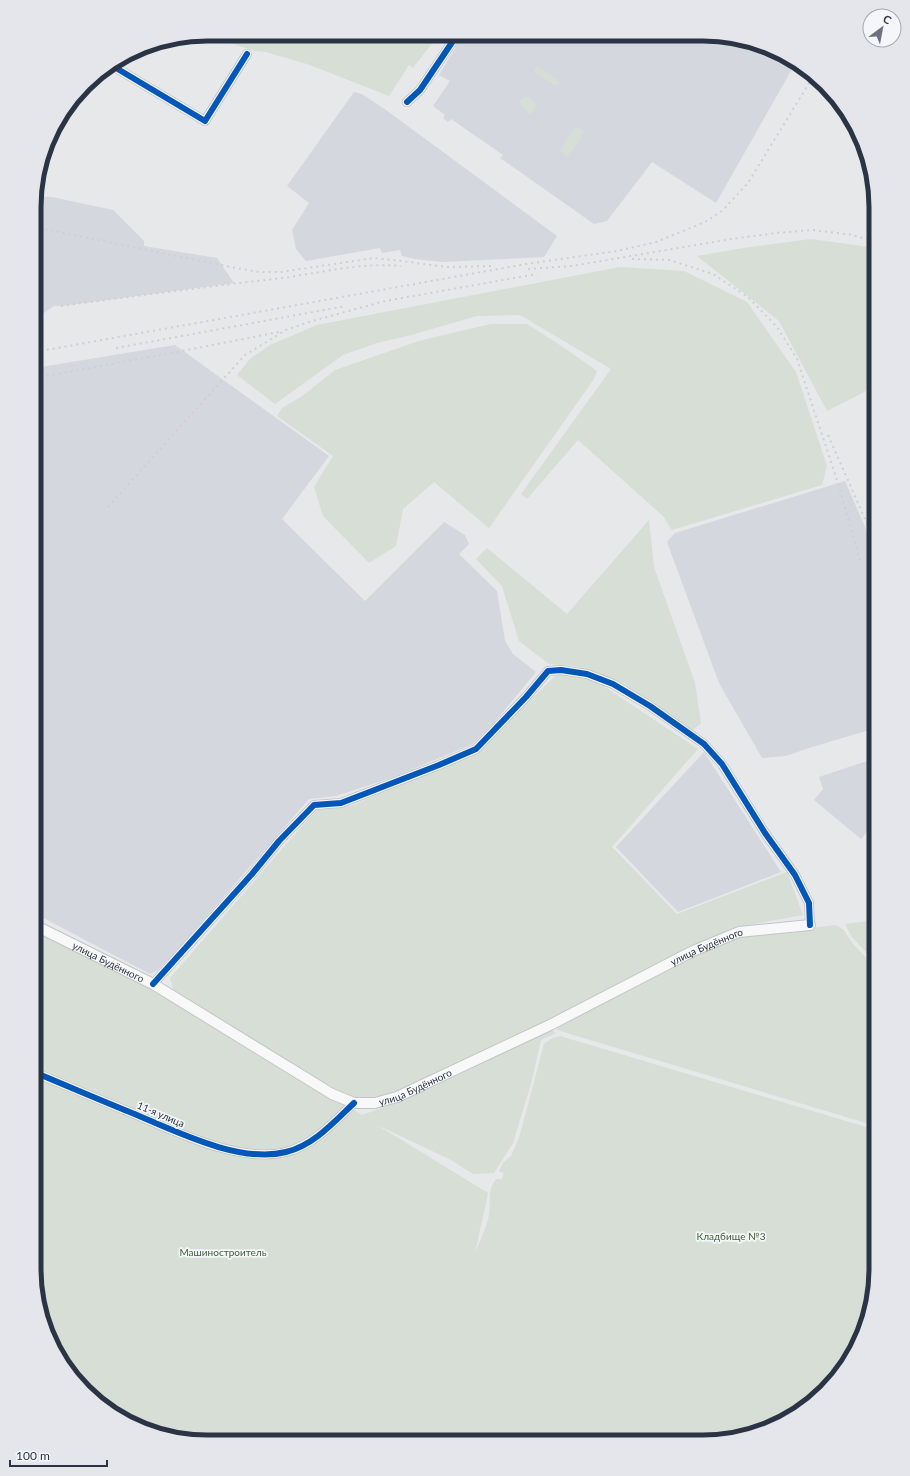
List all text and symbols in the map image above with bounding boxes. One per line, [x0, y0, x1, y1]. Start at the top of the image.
north arrow [862, 8, 902, 48]
text: С [881, 12, 895, 27]
street label: улица Будённого [668, 926, 744, 968]
street label: улица Будённого [71, 939, 146, 985]
street label: улица Будённого [377, 1066, 454, 1108]
street label: 11-я улица [136, 1099, 186, 1129]
park label: Кладбище №3 [697, 1230, 766, 1242]
park label: Машиностроитель [179, 1246, 267, 1258]
scale bar [10, 1442, 107, 1468]
text: 100 m [16, 1448, 50, 1463]

